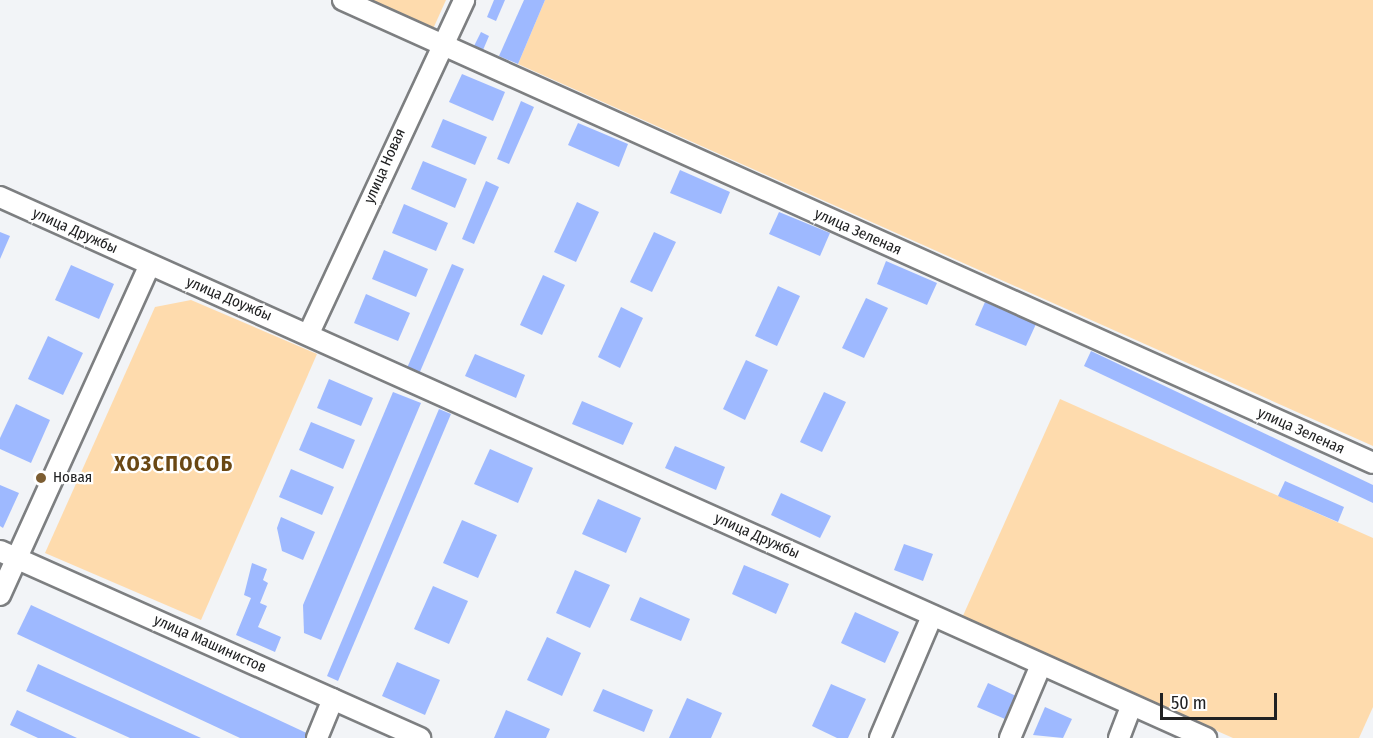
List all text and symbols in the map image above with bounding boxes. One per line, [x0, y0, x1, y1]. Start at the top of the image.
street label: улица Новая [360, 126, 410, 206]
street label: улица Дружбы [30, 204, 120, 258]
street label: улица Зеленая [812, 205, 904, 259]
street label: улица Доужбы [183, 273, 275, 325]
street label: улица Зеленая [1255, 404, 1347, 458]
district label: ХОЗСПОСОБ [114, 451, 234, 477]
place label: Новая [53, 469, 92, 487]
marker: Новая [34, 471, 48, 485]
street label: улица Дружбы [712, 509, 802, 563]
street label: улица Машинистов [151, 611, 269, 677]
scale bar [1163, 681, 1280, 719]
text: 50 m [1171, 692, 1207, 714]

